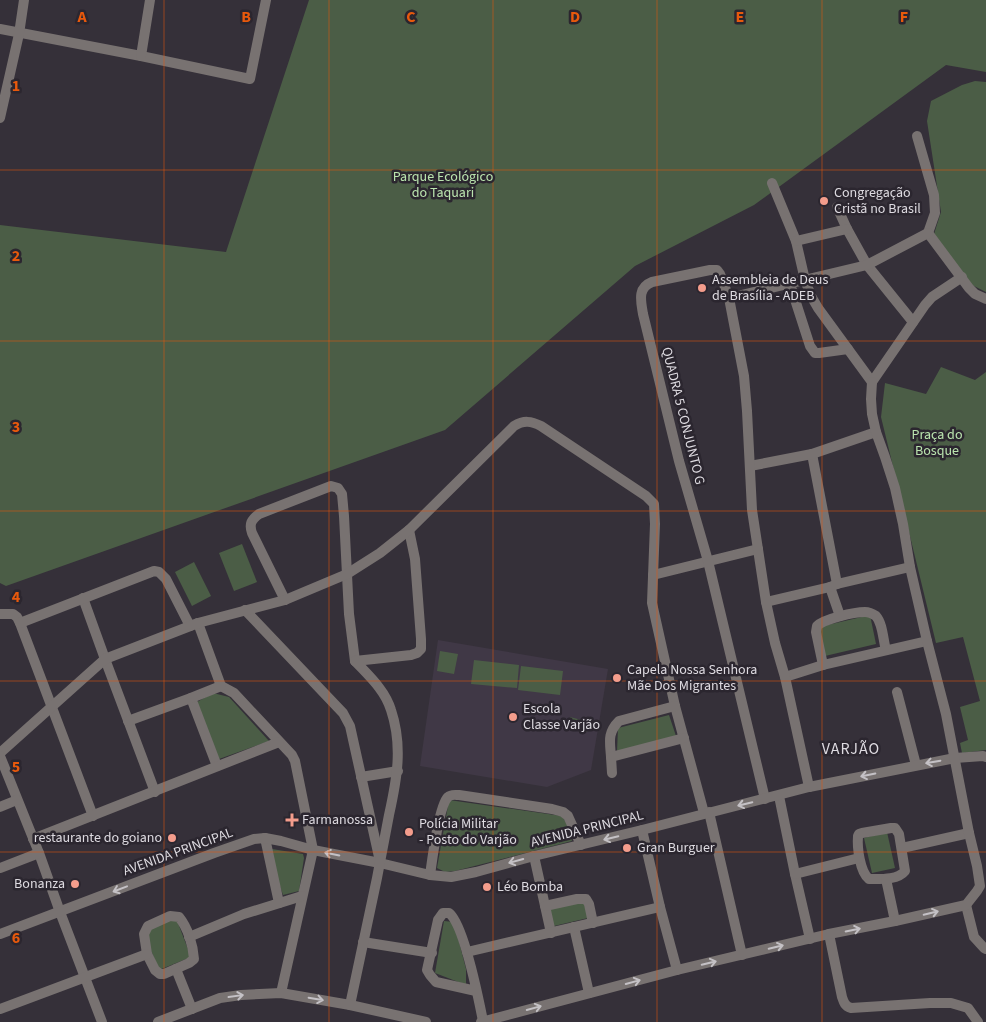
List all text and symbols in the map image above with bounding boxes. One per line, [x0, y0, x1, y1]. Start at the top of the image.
text: A [76, 6, 87, 28]
text: B [241, 6, 251, 28]
text: C [406, 6, 416, 28]
text: D [570, 6, 580, 28]
text: E [736, 6, 744, 28]
text: F [900, 6, 908, 28]
text: 1 [12, 75, 20, 97]
park label: Parque Ecológico do Taquari [393, 167, 493, 203]
place label: Congregação Cristã no Brasil [834, 183, 921, 219]
marker: Congregação Cristã no Brasil [818, 195, 830, 207]
text: 2 [12, 245, 20, 267]
place label: Assembleia de Deus de Brasília - ADEB [712, 270, 828, 306]
marker: Assembleia de Deus de Brasília - ADEB [696, 282, 708, 294]
street label: QUADRA 5 CONJUNTO G [656, 345, 710, 487]
text: 3 [12, 416, 20, 438]
park label: Praça do Bosque [912, 425, 962, 461]
text: 4 [12, 586, 21, 608]
place label: Capela Nossa Senhora Mãe Dos Migrantes [627, 660, 757, 696]
marker: Capela Nossa Senhora Mãe Dos Migrantes [611, 672, 623, 684]
place label: Escola Classe Varjão [523, 699, 600, 735]
marker: Escola Classe Varjão [507, 711, 519, 723]
district label: VARJÃO [822, 738, 880, 760]
text: 5 [12, 756, 20, 778]
one-way arrow [926, 758, 942, 767]
one-way arrow [860, 771, 876, 780]
one-way arrow [738, 800, 754, 809]
street label: AVENIDA PRINCIPAL [528, 805, 646, 853]
place label: Farmanossa [302, 810, 373, 830]
marker: Farmanossa [286, 814, 298, 826]
place label: Polícia Militar - Posto do Varjão [419, 814, 517, 850]
street label: AVENIDA PRINCIPAL [120, 823, 236, 881]
marker: Polícia Militar - Posto do Varjão [403, 826, 415, 838]
place label: restaurante do goiano [34, 828, 162, 848]
marker: restaurante do goiano [166, 832, 178, 844]
one-way arrow [604, 833, 620, 843]
place label: Gran Burguer [637, 838, 715, 858]
marker: Gran Burguer [621, 842, 633, 854]
one-way arrow [325, 848, 341, 858]
one-way arrow [509, 856, 525, 866]
place label: Bonanza [14, 874, 65, 894]
place label: Léo Bomba [497, 877, 563, 897]
marker: Bonanza [69, 878, 81, 890]
marker: Léo Bomba [481, 881, 493, 893]
one-way arrow [113, 885, 128, 894]
one-way arrow [922, 908, 938, 917]
one-way arrow [844, 924, 860, 934]
text: 6 [12, 927, 20, 949]
one-way arrow [767, 942, 783, 951]
one-way arrow [701, 958, 717, 967]
one-way arrow [625, 977, 641, 986]
one-way arrow [227, 991, 243, 1001]
one-way arrow [307, 995, 323, 1005]
one-way arrow [526, 1003, 542, 1012]

